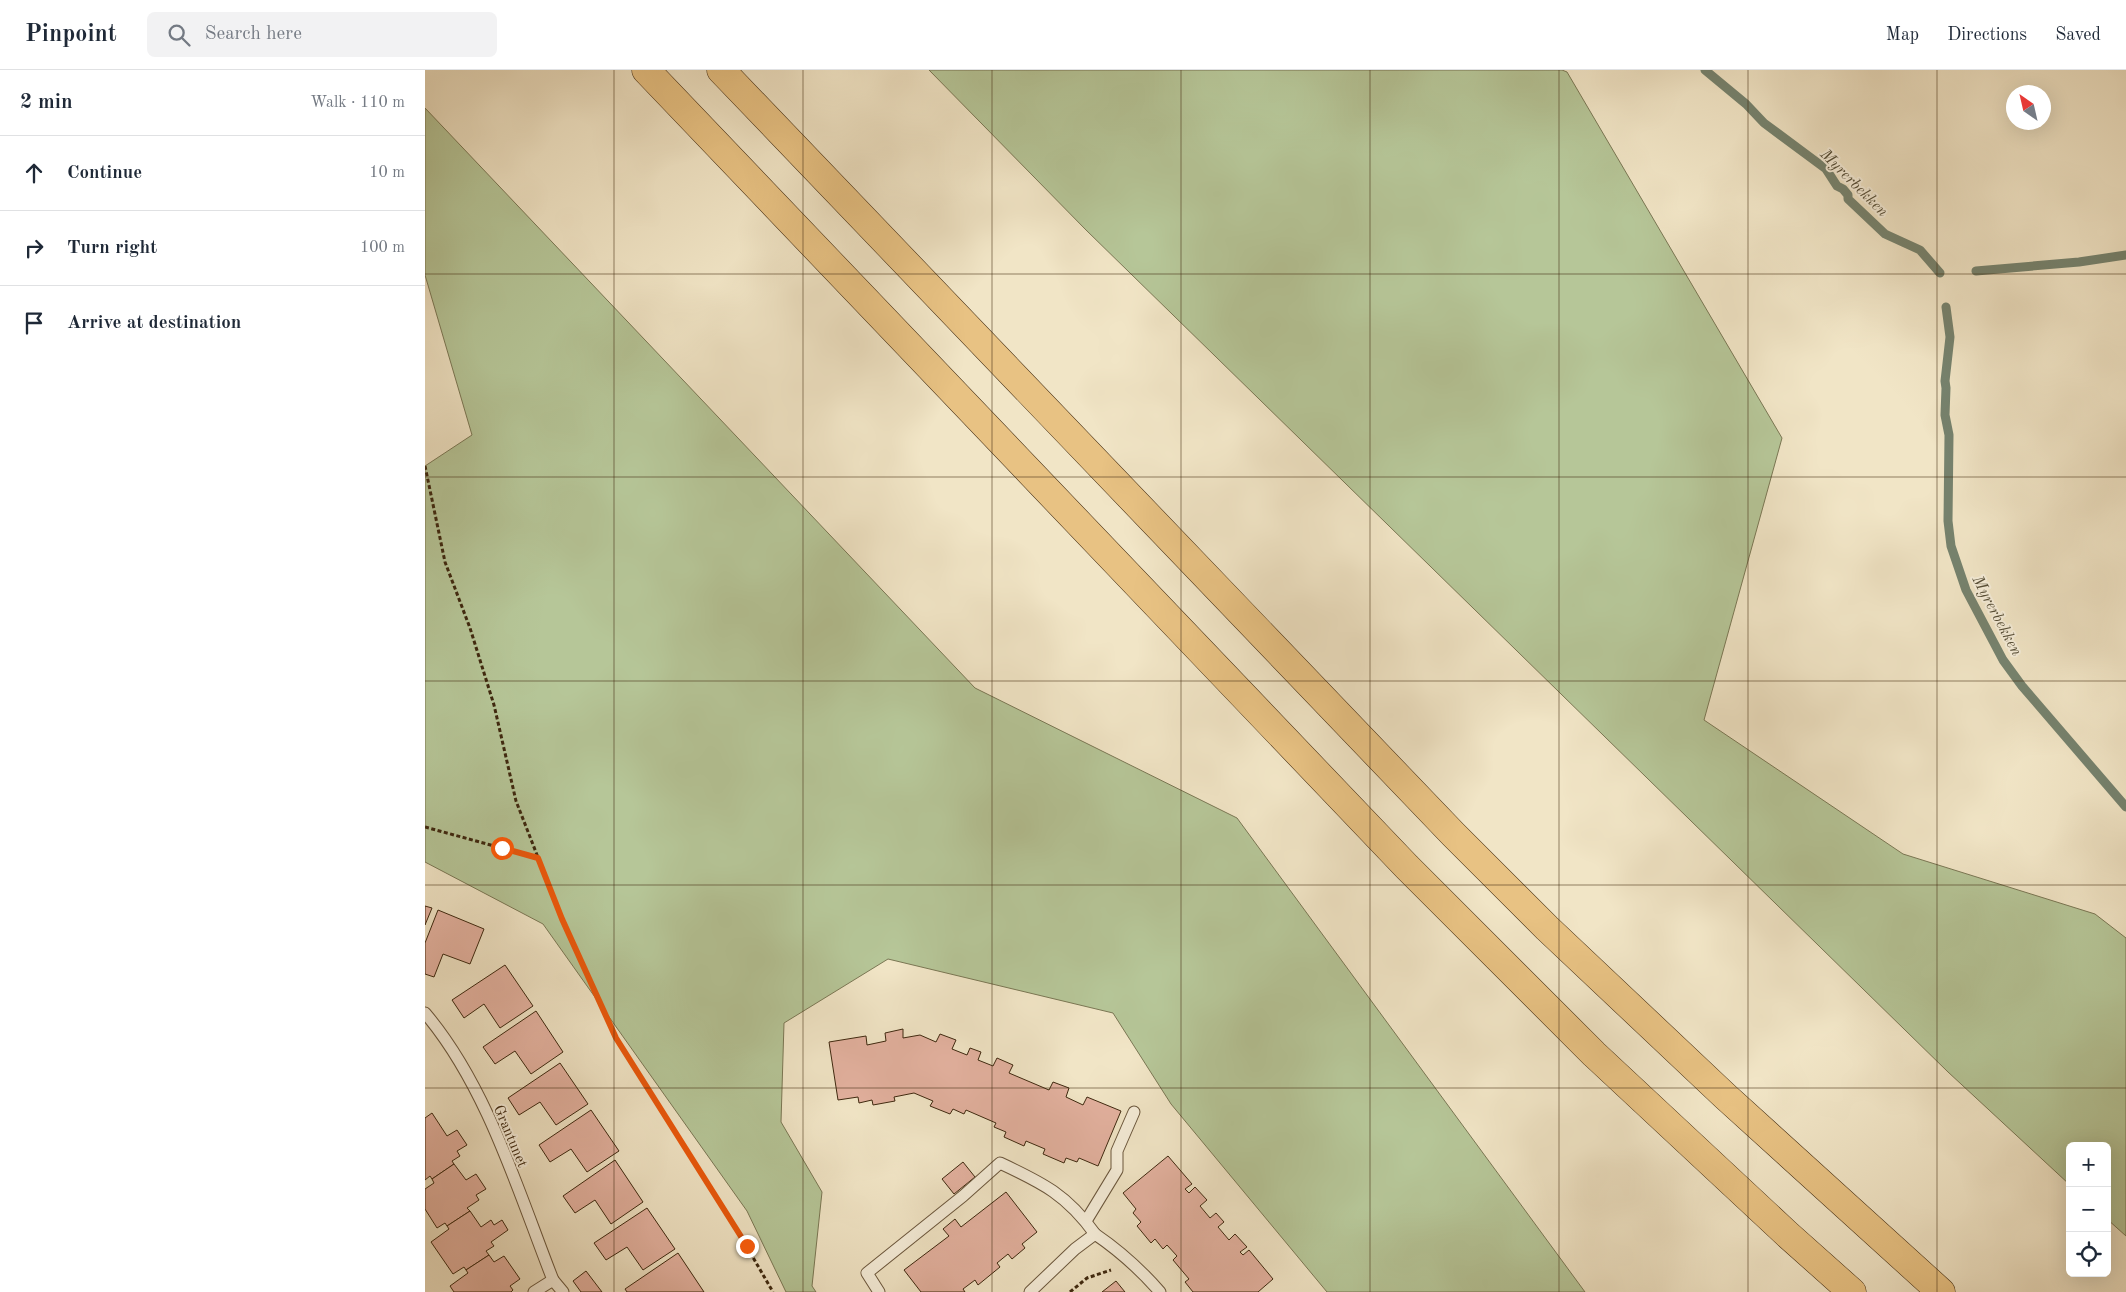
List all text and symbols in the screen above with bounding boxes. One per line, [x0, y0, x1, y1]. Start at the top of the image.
search box [147, 12, 497, 57]
icon: search [165, 21, 193, 49]
text: Pinpoint [25, 23, 117, 47]
text: Search here [205, 25, 302, 44]
text: Map [1886, 26, 1919, 44]
text: Directions [1947, 26, 2027, 44]
text: Saved [2055, 26, 2101, 44]
north arrow [2006, 85, 2051, 130]
text: 2 min [20, 92, 73, 113]
text: Walk · 110 m [310, 95, 405, 111]
water label: Myrerbekken [1816, 146, 1891, 220]
icon: ahead [20, 159, 48, 187]
text: Continue [67, 164, 142, 183]
text: 10 m [369, 165, 405, 181]
icon: right [20, 234, 48, 262]
text: Turn right [67, 239, 157, 258]
text: 100 m [360, 240, 405, 256]
icon: arrive [20, 309, 48, 337]
text: Arrive at destination [67, 314, 241, 333]
water label: Myrerbekken [1968, 572, 2024, 659]
route start [491, 837, 514, 860]
street label: Grantunet [490, 1103, 529, 1170]
map controls [2066, 1142, 2111, 1277]
button: + [2066, 1142, 2111, 1187]
button: − [2066, 1187, 2111, 1232]
button: locate [2066, 1232, 2111, 1277]
route end [736, 1235, 759, 1258]

